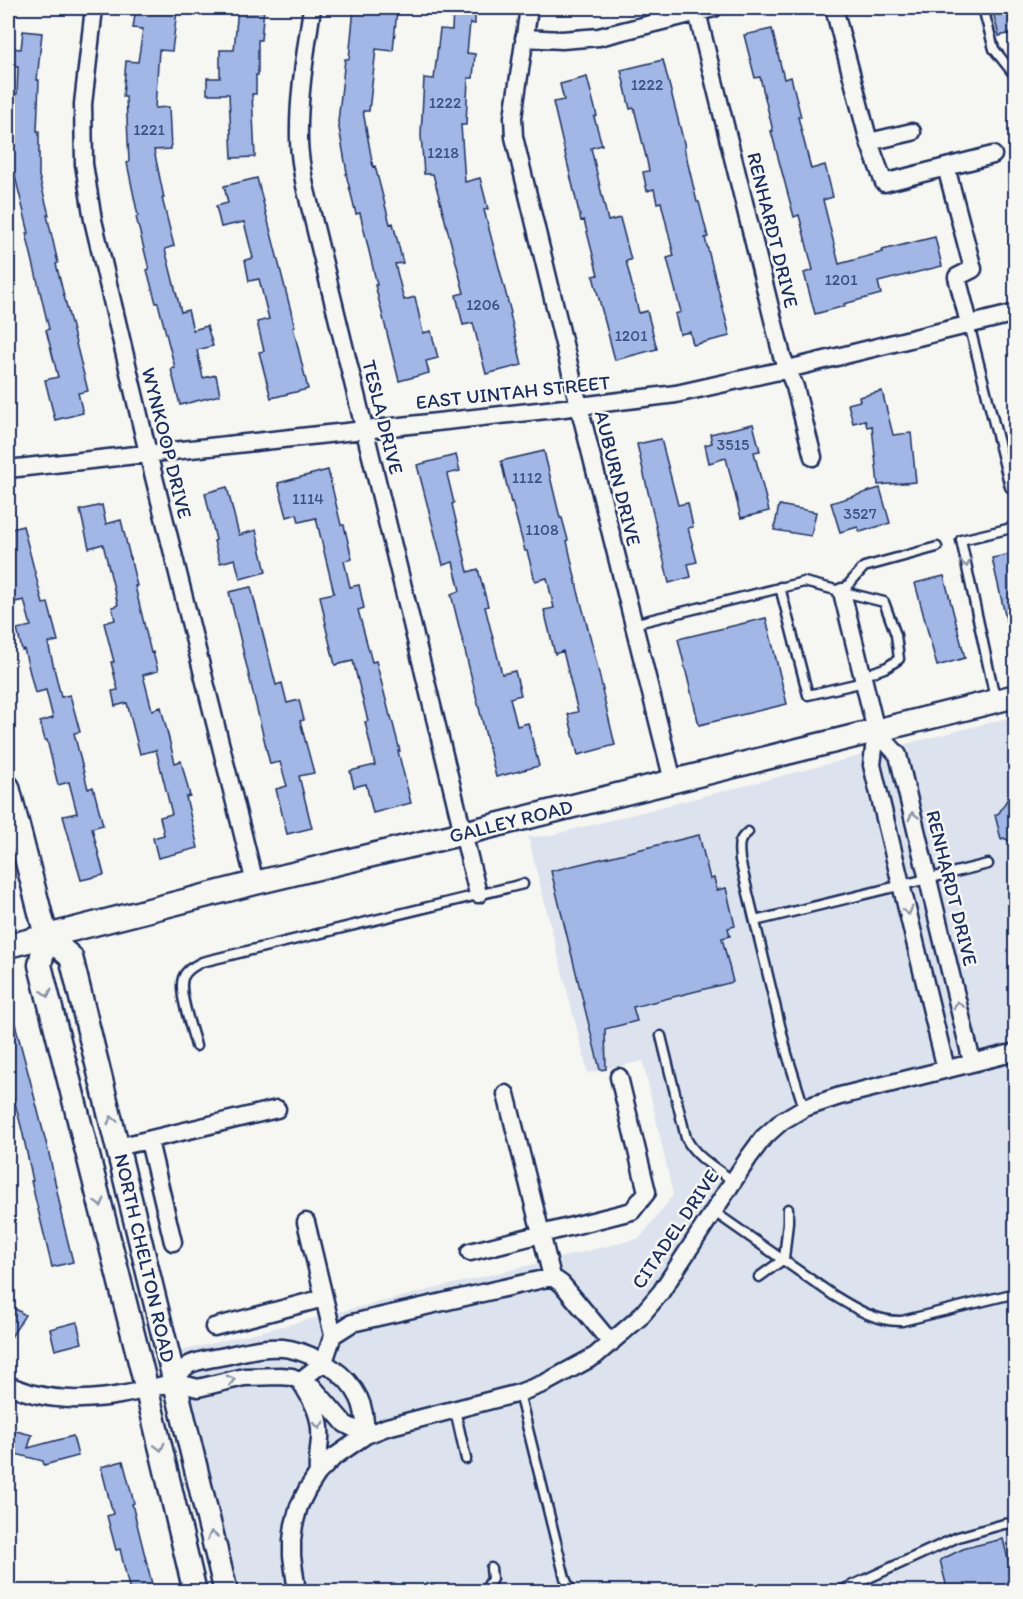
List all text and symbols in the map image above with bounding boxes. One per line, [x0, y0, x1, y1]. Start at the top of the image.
house number: 1222 [631, 75, 664, 94]
house number: 1222 [429, 93, 462, 112]
house number: 1221 [133, 120, 165, 139]
house number: 1218 [427, 143, 459, 162]
street label: RENHARDT DRIVE [742, 150, 804, 310]
house number: 1201 [824, 270, 858, 289]
house number: 1206 [466, 295, 500, 314]
house number: 1201 [614, 326, 648, 345]
street label: TESLA DRIVE [357, 357, 409, 477]
street label: WYNKOOP DRIVE [137, 365, 197, 521]
street label: EAST UINTAH STREET [414, 370, 612, 414]
street label: AUBURN DRIVE [590, 408, 646, 548]
house number: 3515 [717, 435, 749, 454]
house number: 1112 [512, 468, 543, 487]
house number: 1114 [292, 489, 324, 508]
house number: 3527 [843, 504, 877, 523]
house number: 1108 [525, 520, 559, 539]
one-way arrow [958, 557, 971, 567]
street label: GALLEY ROAD [447, 794, 575, 848]
street label: RENHARDT DRIVE [921, 808, 983, 968]
one-way arrow [907, 811, 920, 821]
one-way arrow [900, 906, 913, 916]
one-way arrow [39, 988, 52, 998]
one-way arrow [953, 1000, 966, 1010]
one-way arrow [106, 1116, 119, 1126]
street label: NORTH CHELTON ROAD [109, 1151, 181, 1365]
street label: CITADEL DRIVE [626, 1165, 724, 1293]
one-way arrow [92, 1198, 105, 1208]
one-way arrow [226, 1374, 236, 1387]
one-way arrow [312, 1420, 325, 1429]
one-way arrow [153, 1441, 166, 1451]
one-way arrow [207, 1530, 220, 1540]

